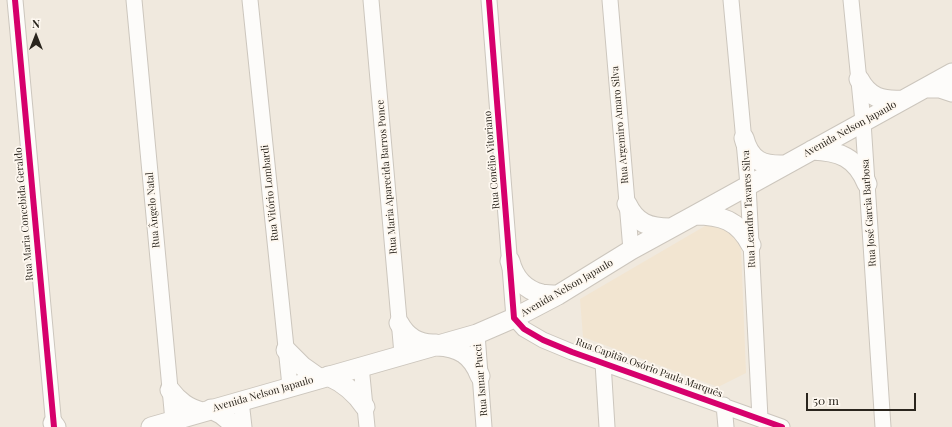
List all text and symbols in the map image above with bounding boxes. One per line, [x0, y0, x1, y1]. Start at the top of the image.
north arrow [16, 16, 56, 56]
text: N [32, 16, 40, 31]
street label: Rua Argemiro Amaro Silva [609, 66, 631, 184]
street label: Avenida Nelson Japaulo [801, 98, 899, 160]
street label: Rua Maria Aparecida Barros Ponce [374, 99, 400, 255]
street label: Rua Conélio Vitoriano [482, 110, 502, 210]
street label: Rua Vitório Lombardi [259, 144, 281, 242]
street label: Rua Maria Concebida Geraldo [12, 147, 36, 281]
street label: Rua Leandro Tavares Silva [740, 150, 758, 268]
street label: Rua José Garcia Barbosa [859, 159, 879, 267]
street label: Rua Ângelo Natal [144, 172, 162, 248]
street label: Avenida Nelson Japaulo [519, 257, 615, 319]
street label: Rua Capitão Osório Paula Marquês [574, 336, 724, 400]
street label: Rua Ismar Pucci [472, 343, 490, 417]
street label: Avenida Nelson Japaulo [211, 374, 315, 414]
scale bar [808, 385, 918, 411]
text: 50 m [813, 392, 839, 408]

